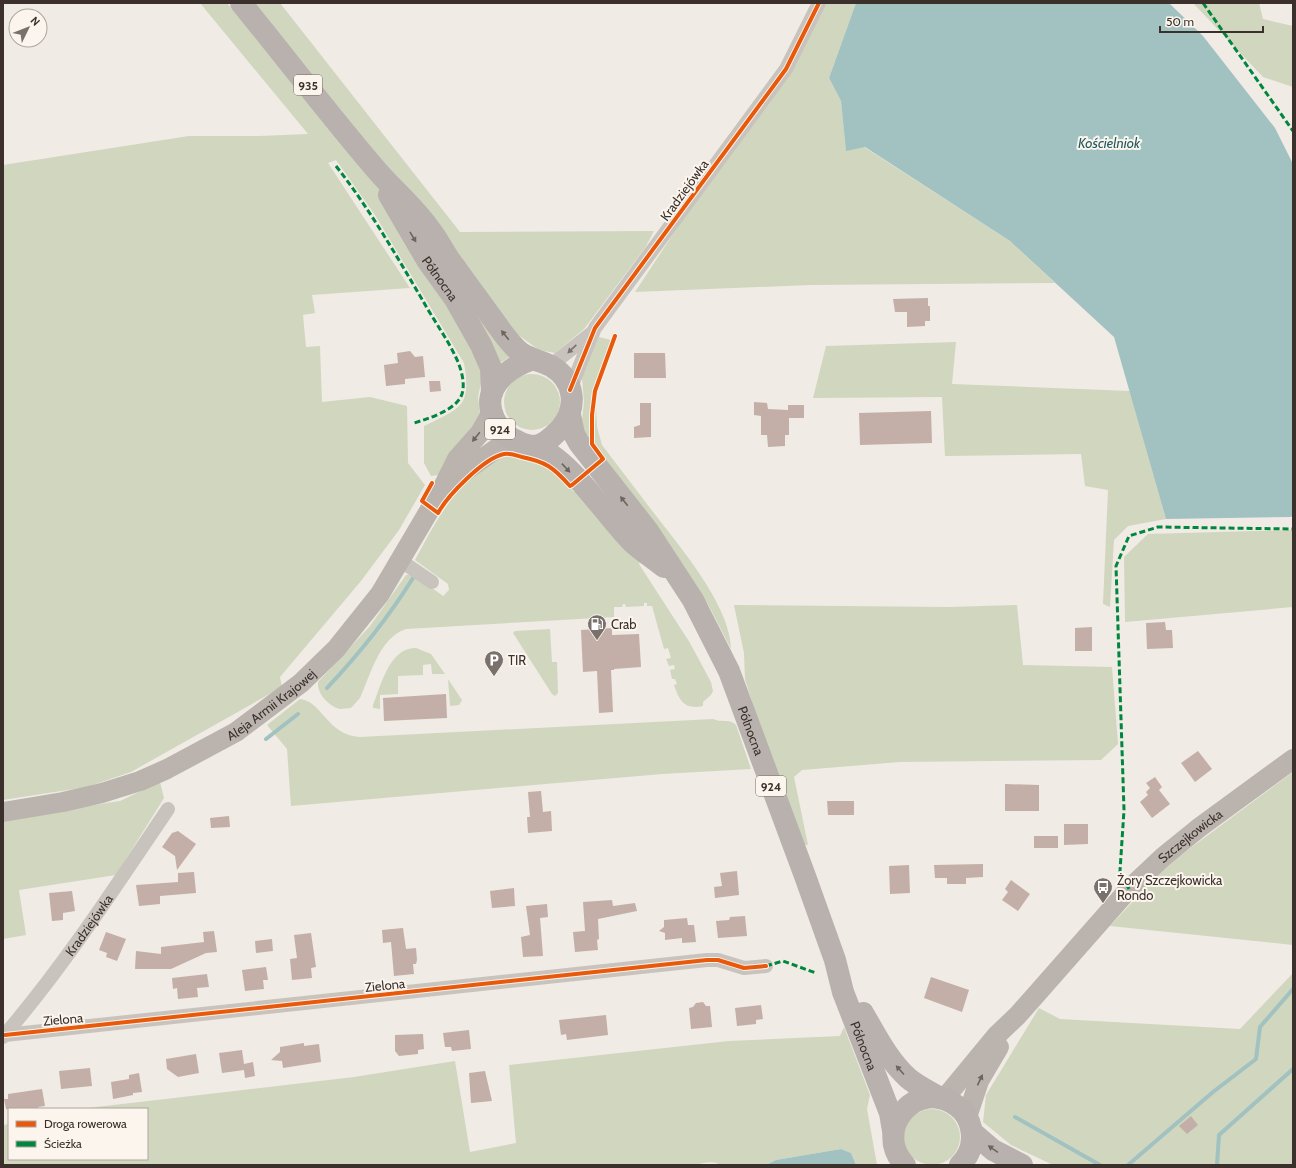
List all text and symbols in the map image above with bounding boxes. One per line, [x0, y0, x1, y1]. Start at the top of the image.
north arrow [8, 8, 48, 48]
scale bar [1160, 8, 1263, 34]
text: N [28, 14, 43, 29]
text: 50 m [1166, 14, 1194, 29]
road number: 935 [294, 75, 322, 95]
water label: Kościelniok [1078, 134, 1141, 152]
street label: Kradziejówka [656, 156, 713, 224]
one-way arrow [410, 231, 417, 243]
street label: Północna [419, 253, 462, 305]
one-way arrow [500, 329, 509, 340]
one-way arrow [567, 344, 576, 353]
road number: 924 [485, 419, 515, 439]
one-way arrow [472, 432, 480, 443]
one-way arrow [561, 463, 571, 473]
one-way arrow [619, 495, 628, 506]
fuel station icon: Crab [586, 613, 608, 641]
place label: Crab [611, 616, 636, 632]
parking icon: TIR [483, 649, 505, 677]
place label: TIR [508, 652, 526, 668]
street label: Aleja Armii Krajowej [224, 665, 319, 744]
street label: Północna [735, 704, 768, 758]
road number: 924 [756, 776, 786, 796]
street label: Szczejkowicka [1154, 805, 1226, 866]
place label: Żory Szczejkowicka Rondo [1117, 872, 1223, 903]
bus stop icon: Żory Szczejkowicka Rondo [1092, 876, 1114, 904]
street label: Kradziejówka [62, 891, 116, 959]
street label: Zielona [364, 975, 407, 995]
street label: Zielona [42, 1009, 84, 1029]
street label: Północna [847, 1019, 881, 1073]
one-way arrow [896, 1065, 905, 1074]
one-way arrow [977, 1075, 983, 1086]
legend [8, 1108, 148, 1160]
text: Droga rowerowa [44, 1116, 127, 1131]
text: Ścieżka [44, 1136, 82, 1151]
one-way arrow [987, 1145, 998, 1153]

